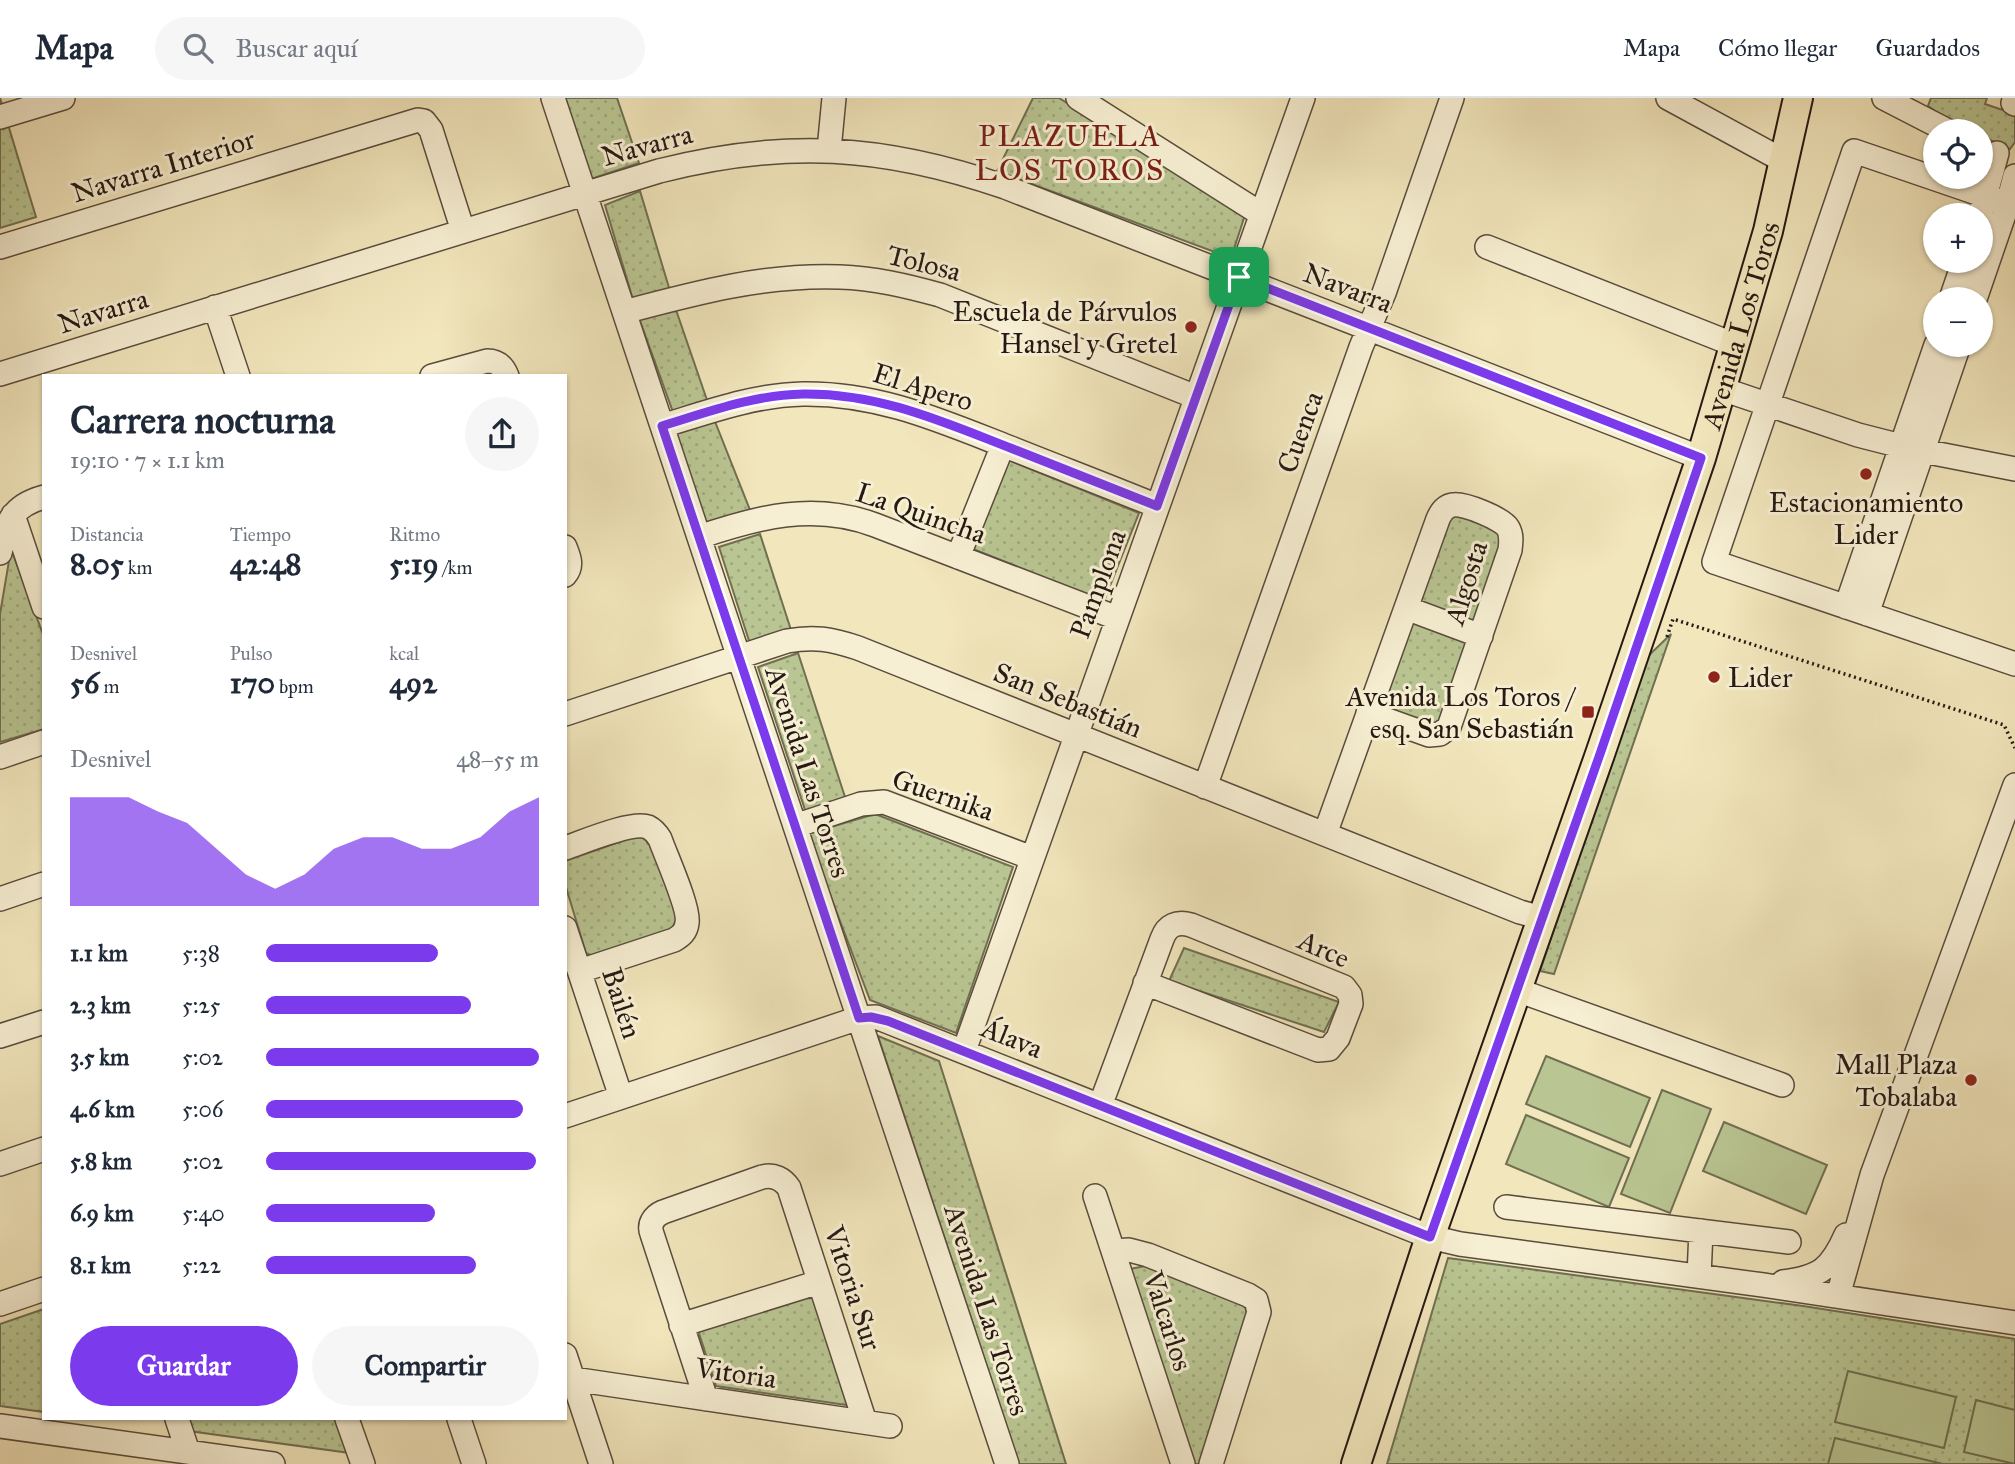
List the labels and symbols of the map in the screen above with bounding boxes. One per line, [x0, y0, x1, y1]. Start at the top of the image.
street label: Navarra [598, 116, 696, 174]
district label: PLAZUELA LOS TOROS [975, 118, 1165, 188]
street label: Navarra Interior [67, 121, 259, 211]
street label: Avenida Los Toros [1693, 218, 1787, 434]
street label: Tolosa [883, 237, 965, 289]
pin [1209, 247, 1269, 307]
street label: Navarra [1298, 255, 1398, 321]
street label: Navarra [54, 281, 153, 341]
place label: Escuela de Párvulos Hansel y Gretel [953, 294, 1177, 361]
marker: Escuela de Párvulos Hansel y Gretel [1183, 319, 1199, 335]
street label: El Apero [869, 355, 977, 419]
street label: Cuenca [1269, 386, 1331, 478]
marker: Estacionamiento Lider [1858, 466, 1874, 482]
street label: La Quincha [851, 474, 991, 552]
place label: Estacionamiento Lider [1769, 485, 1963, 552]
street label: Pamplona [1062, 525, 1134, 643]
street label: Algosta [1436, 537, 1495, 630]
street label: San Sebastián [989, 654, 1147, 746]
place label: Lider [1728, 660, 1793, 695]
street label: Avenida Las Torres [757, 661, 859, 882]
marker: Lider [1706, 669, 1722, 685]
place label: Avenida Los Toros / esq. San Sebastián [1345, 679, 1576, 746]
marker: Avenida Los Toros / esq. San Sebastián [1580, 704, 1596, 720]
street label: Guernika [888, 761, 999, 829]
street label: Arce [1292, 922, 1355, 976]
street label: Bailén [594, 963, 650, 1043]
street label: Álava [975, 1010, 1048, 1066]
place label: Mall Plaza Tobalaba [1835, 1047, 1957, 1114]
marker: Mall Plaza Tobalaba [1963, 1072, 1979, 1088]
street label: Avenida Las Torres [936, 1199, 1038, 1420]
street label: Vitoria Sur [816, 1220, 890, 1355]
street label: Valcarlos [1135, 1266, 1200, 1375]
street label: Vitoria [692, 1350, 779, 1396]

